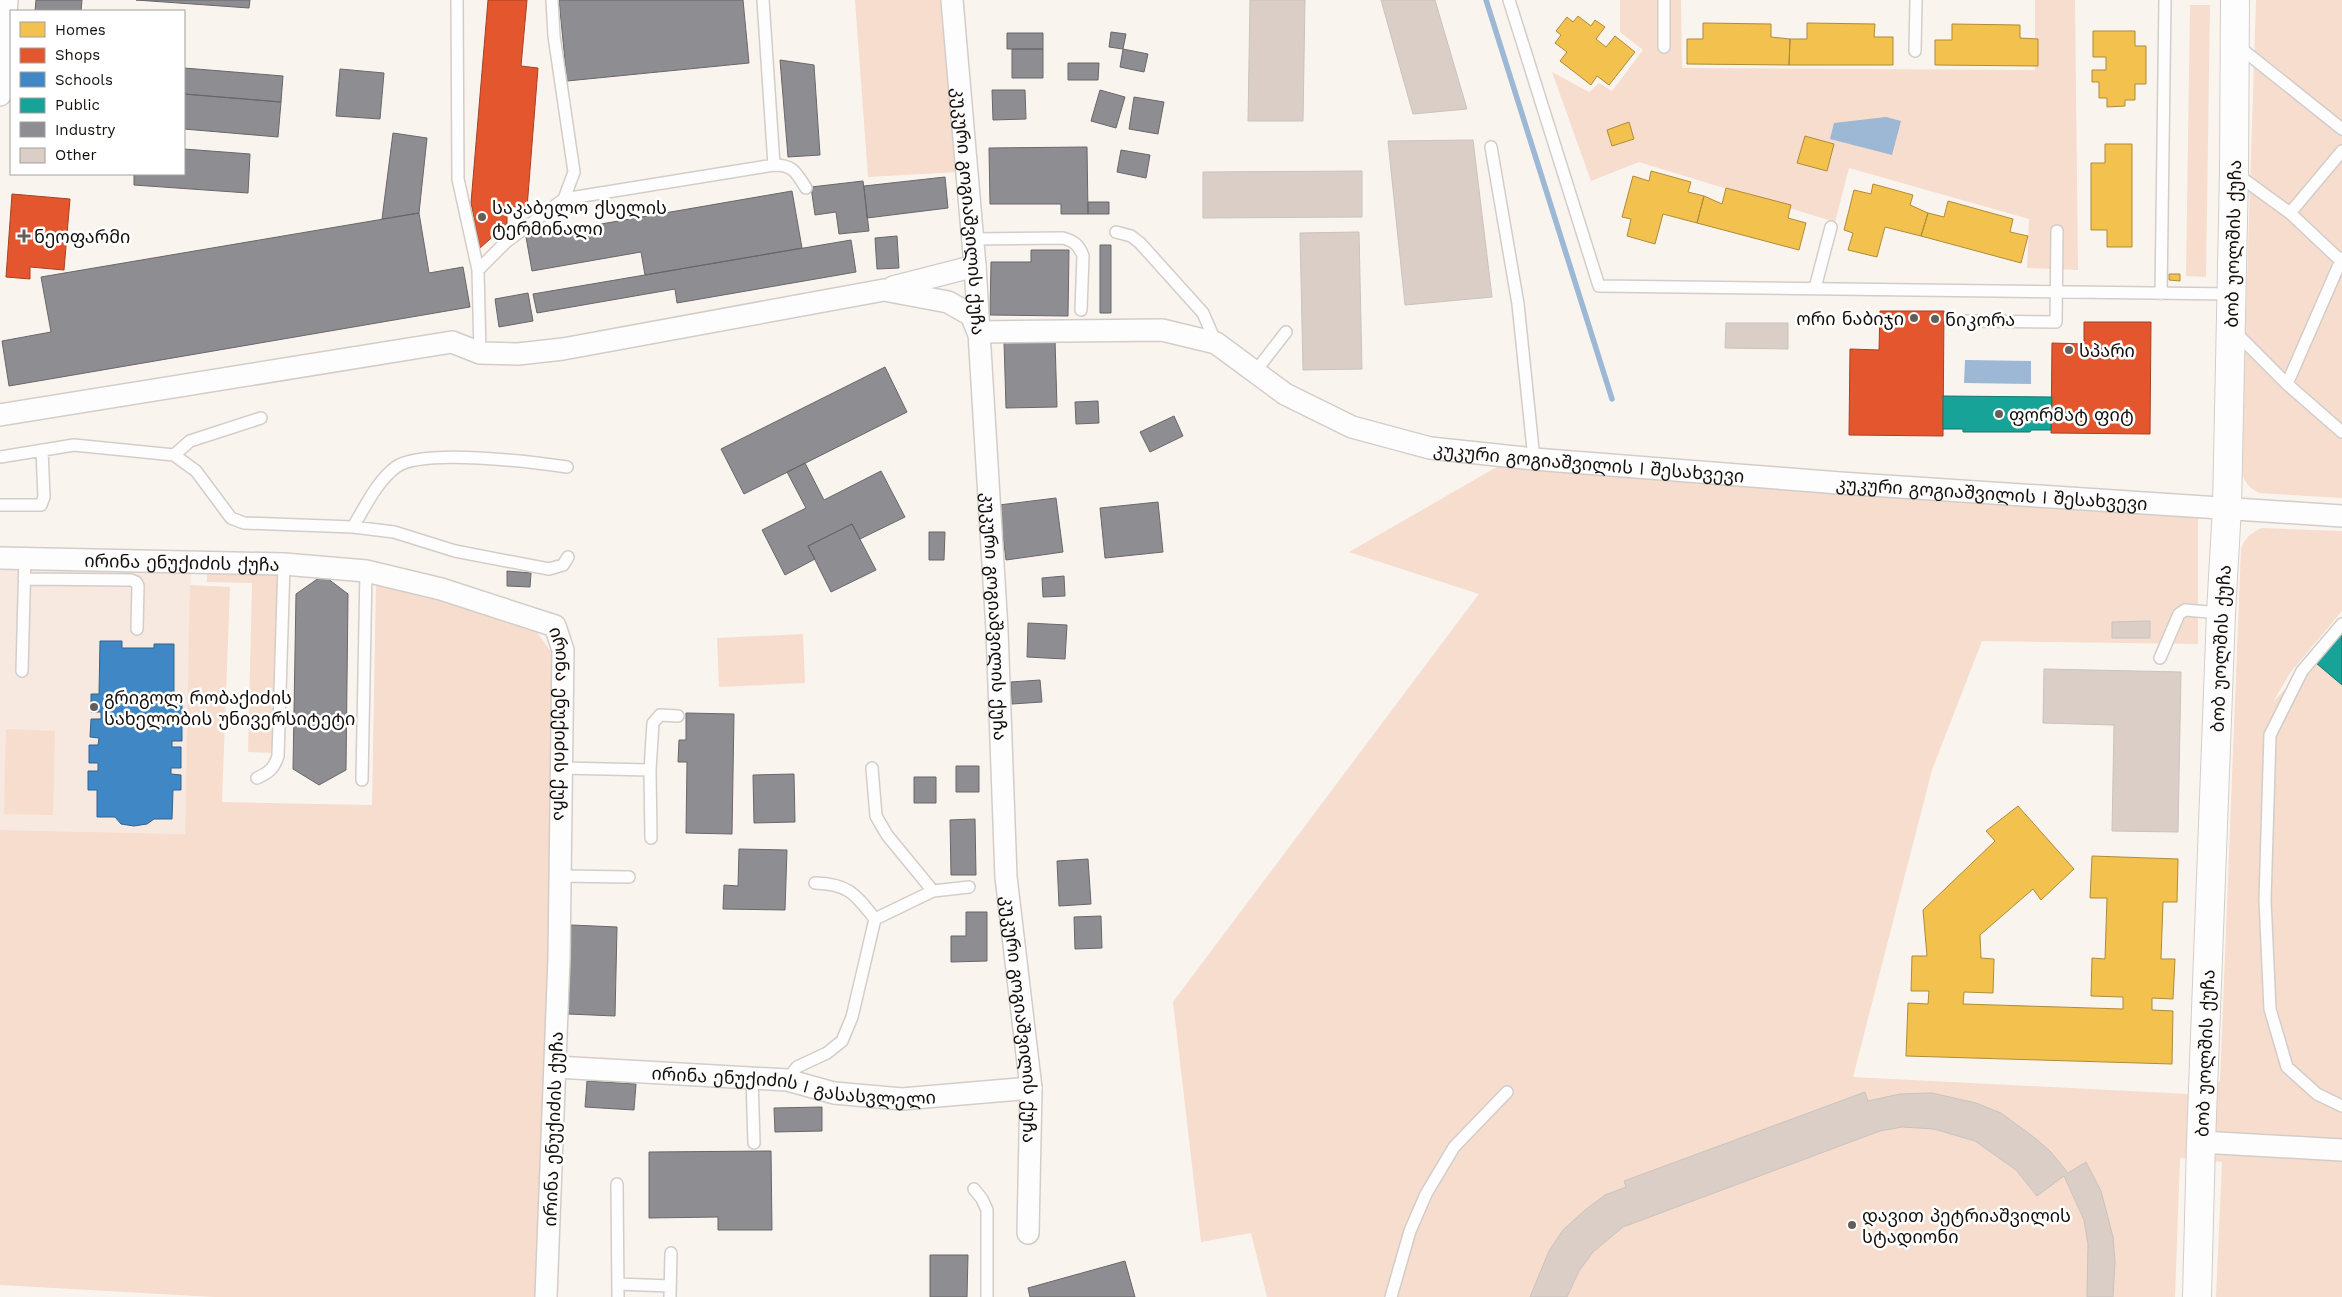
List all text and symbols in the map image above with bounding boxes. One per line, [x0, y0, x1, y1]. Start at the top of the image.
legend [10, 10, 185, 175]
text: Homes [55, 21, 106, 39]
text: Shops [55, 46, 100, 64]
text: Schools [55, 71, 113, 89]
street label: კუკური გოგიაშვილის ქუჩა [948, 86, 990, 336]
text: Public [55, 96, 100, 114]
text: Industry [55, 121, 116, 139]
text: Other [55, 146, 97, 164]
street label: ბობ უოლშის ქუჩა [2220, 160, 2245, 328]
place label: საკაბელო ქსელის ტერმინალი [492, 197, 667, 240]
marker: საკაბელო ქსელის ტერმინალი [476, 211, 488, 223]
place label: ნეოფარმი [34, 226, 130, 248]
marker: ნეოფარმი [18, 230, 30, 242]
place label: ორი ნაბიჯი [1796, 308, 1904, 330]
place label: ნიკორა [1945, 309, 2015, 331]
marker: ორი ნაბიჯი [1908, 312, 1920, 324]
marker: ნიკორა [1929, 313, 1941, 325]
place label: სპარი [2079, 340, 2135, 361]
marker: სპარი [2063, 344, 2075, 356]
place label: ფორმატ ფიტ [2009, 404, 2134, 426]
marker: ფორმატ ფიტ [1993, 408, 2005, 420]
street label: კუკური გოგიაშვილის I შესახვევი [1432, 438, 1745, 486]
street label: კუკური გოგიაშვილის I შესახვევი [1835, 472, 2148, 514]
street label: კუკური გოგიაშვილის ქუჩა [977, 492, 1012, 741]
street label: ირინა ენუქიძის ქუჩა [84, 549, 280, 575]
street label: ბობ უოლშის ქუჩა [2206, 564, 2234, 733]
street label: ირინა ენუქიძის ქუჩა [545, 624, 573, 821]
place label: გრიგოლ რობაქიძის სახელობის უნივერსიტეტი [104, 687, 355, 730]
marker: გრიგოლ რობაქიძის სახელობის უნივერსიტეტი [88, 701, 100, 713]
street label: კუკური გოგიაშვილის ქუჩა [997, 895, 1042, 1143]
street label: ბობ უოლშის ქუჩა [2191, 969, 2218, 1137]
street label: ირინა ენუქიძის ქუჩა [539, 1031, 568, 1227]
street label: ირინა ენუქიძის I გასასვლელი [651, 1062, 937, 1111]
place label: დავით პეტრიაშვილის სტადიონი [1862, 1205, 2071, 1248]
marker: დავით პეტრიაშვილის სტადიონი [1846, 1219, 1858, 1231]

